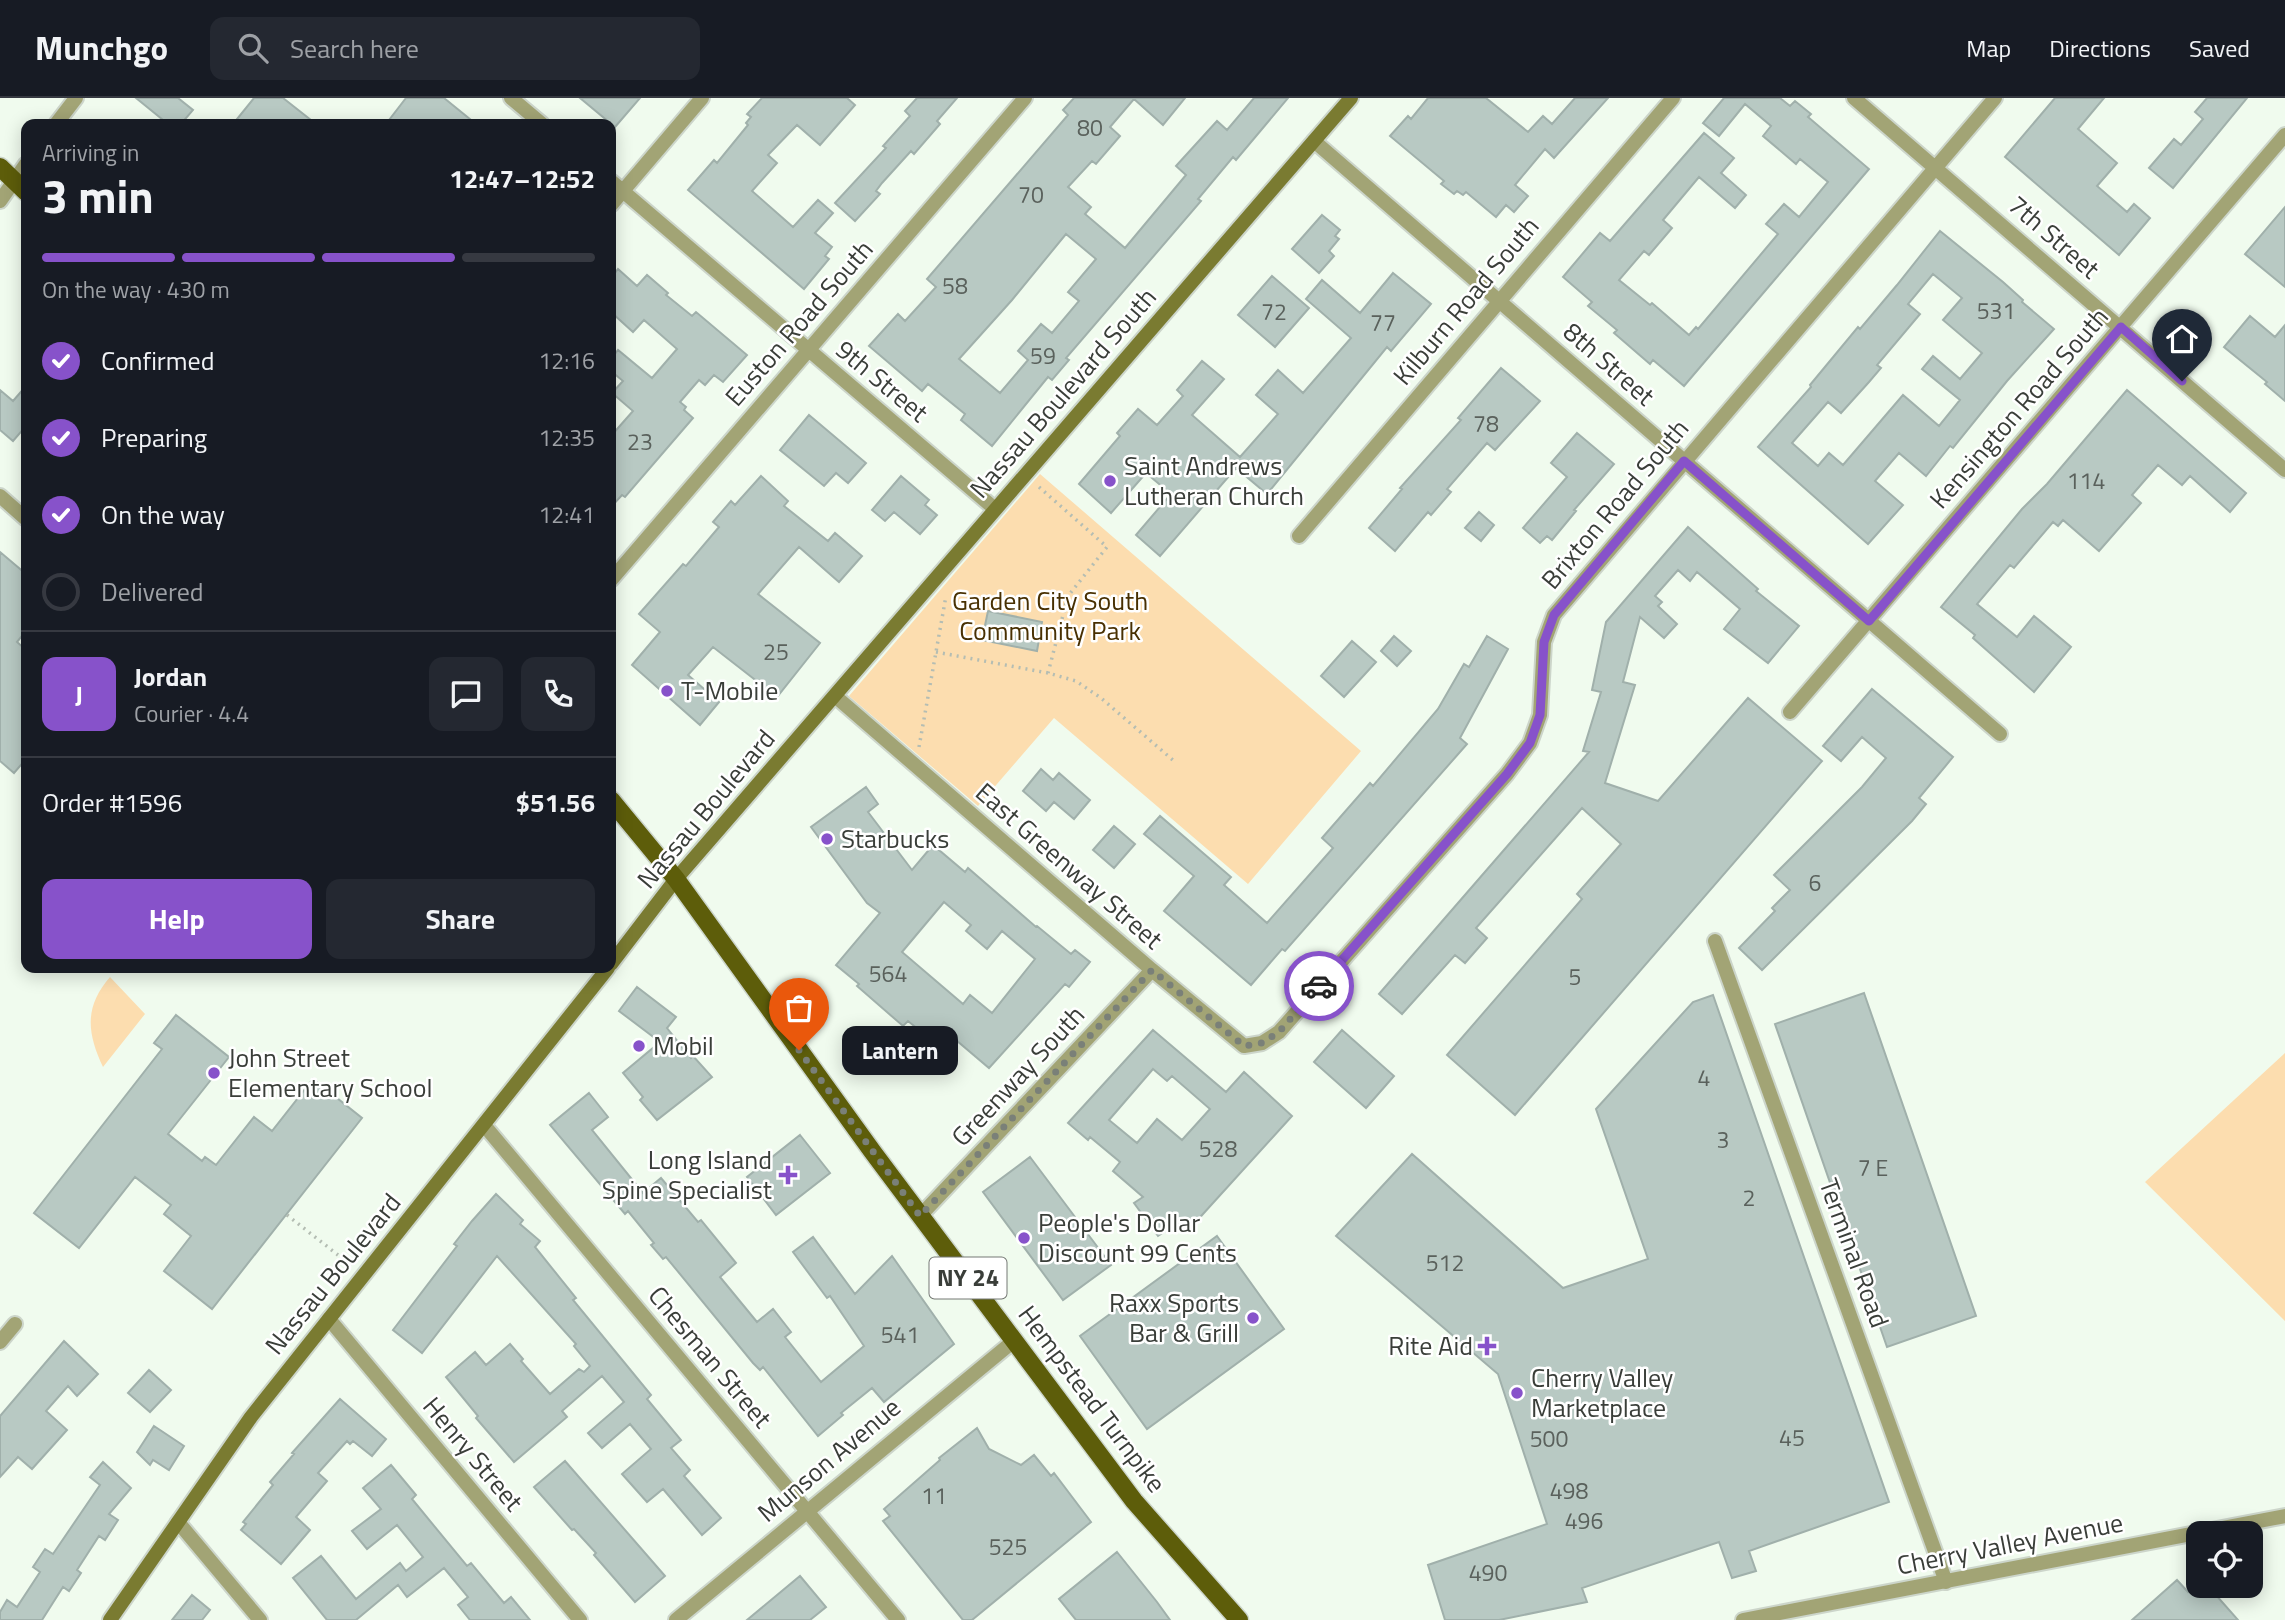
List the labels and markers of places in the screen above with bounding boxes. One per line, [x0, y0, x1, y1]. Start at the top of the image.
pin [2152, 309, 2212, 381]
place label: Saint Andrews Lutheran Church [1124, 446, 1304, 515]
marker: Saint Andrews Lutheran Church [1102, 473, 1118, 489]
place label: T-Mobile [681, 671, 778, 710]
marker: T-Mobile [659, 683, 675, 699]
place label: Starbucks [841, 819, 949, 858]
marker: Starbucks [819, 831, 835, 847]
pin [769, 978, 829, 1050]
place label: Mobil [653, 1026, 714, 1065]
callout: Lantern [841, 1026, 956, 1074]
place label: John Street Elementary School [228, 1038, 433, 1107]
marker: Mobil [631, 1038, 647, 1054]
marker: John Street Elementary School [206, 1065, 222, 1081]
place label: Long Island Spine Specialist [602, 1140, 772, 1209]
marker: Long Island Spine Specialist [778, 1165, 798, 1185]
place label: People's Dollar Discount 99 Cents [1038, 1203, 1237, 1272]
marker: People's Dollar Discount 99 Cents [1016, 1230, 1032, 1246]
place label: Raxx Sports Bar & Grill [1109, 1283, 1239, 1352]
marker: Raxx Sports Bar & Grill [1245, 1310, 1261, 1326]
place label: Rite Aid [1388, 1326, 1473, 1365]
marker: Rite Aid [1479, 1338, 1495, 1354]
place label: Cherry Valley Marketplace [1531, 1358, 1673, 1427]
marker: Cherry Valley Marketplace [1509, 1385, 1525, 1401]

